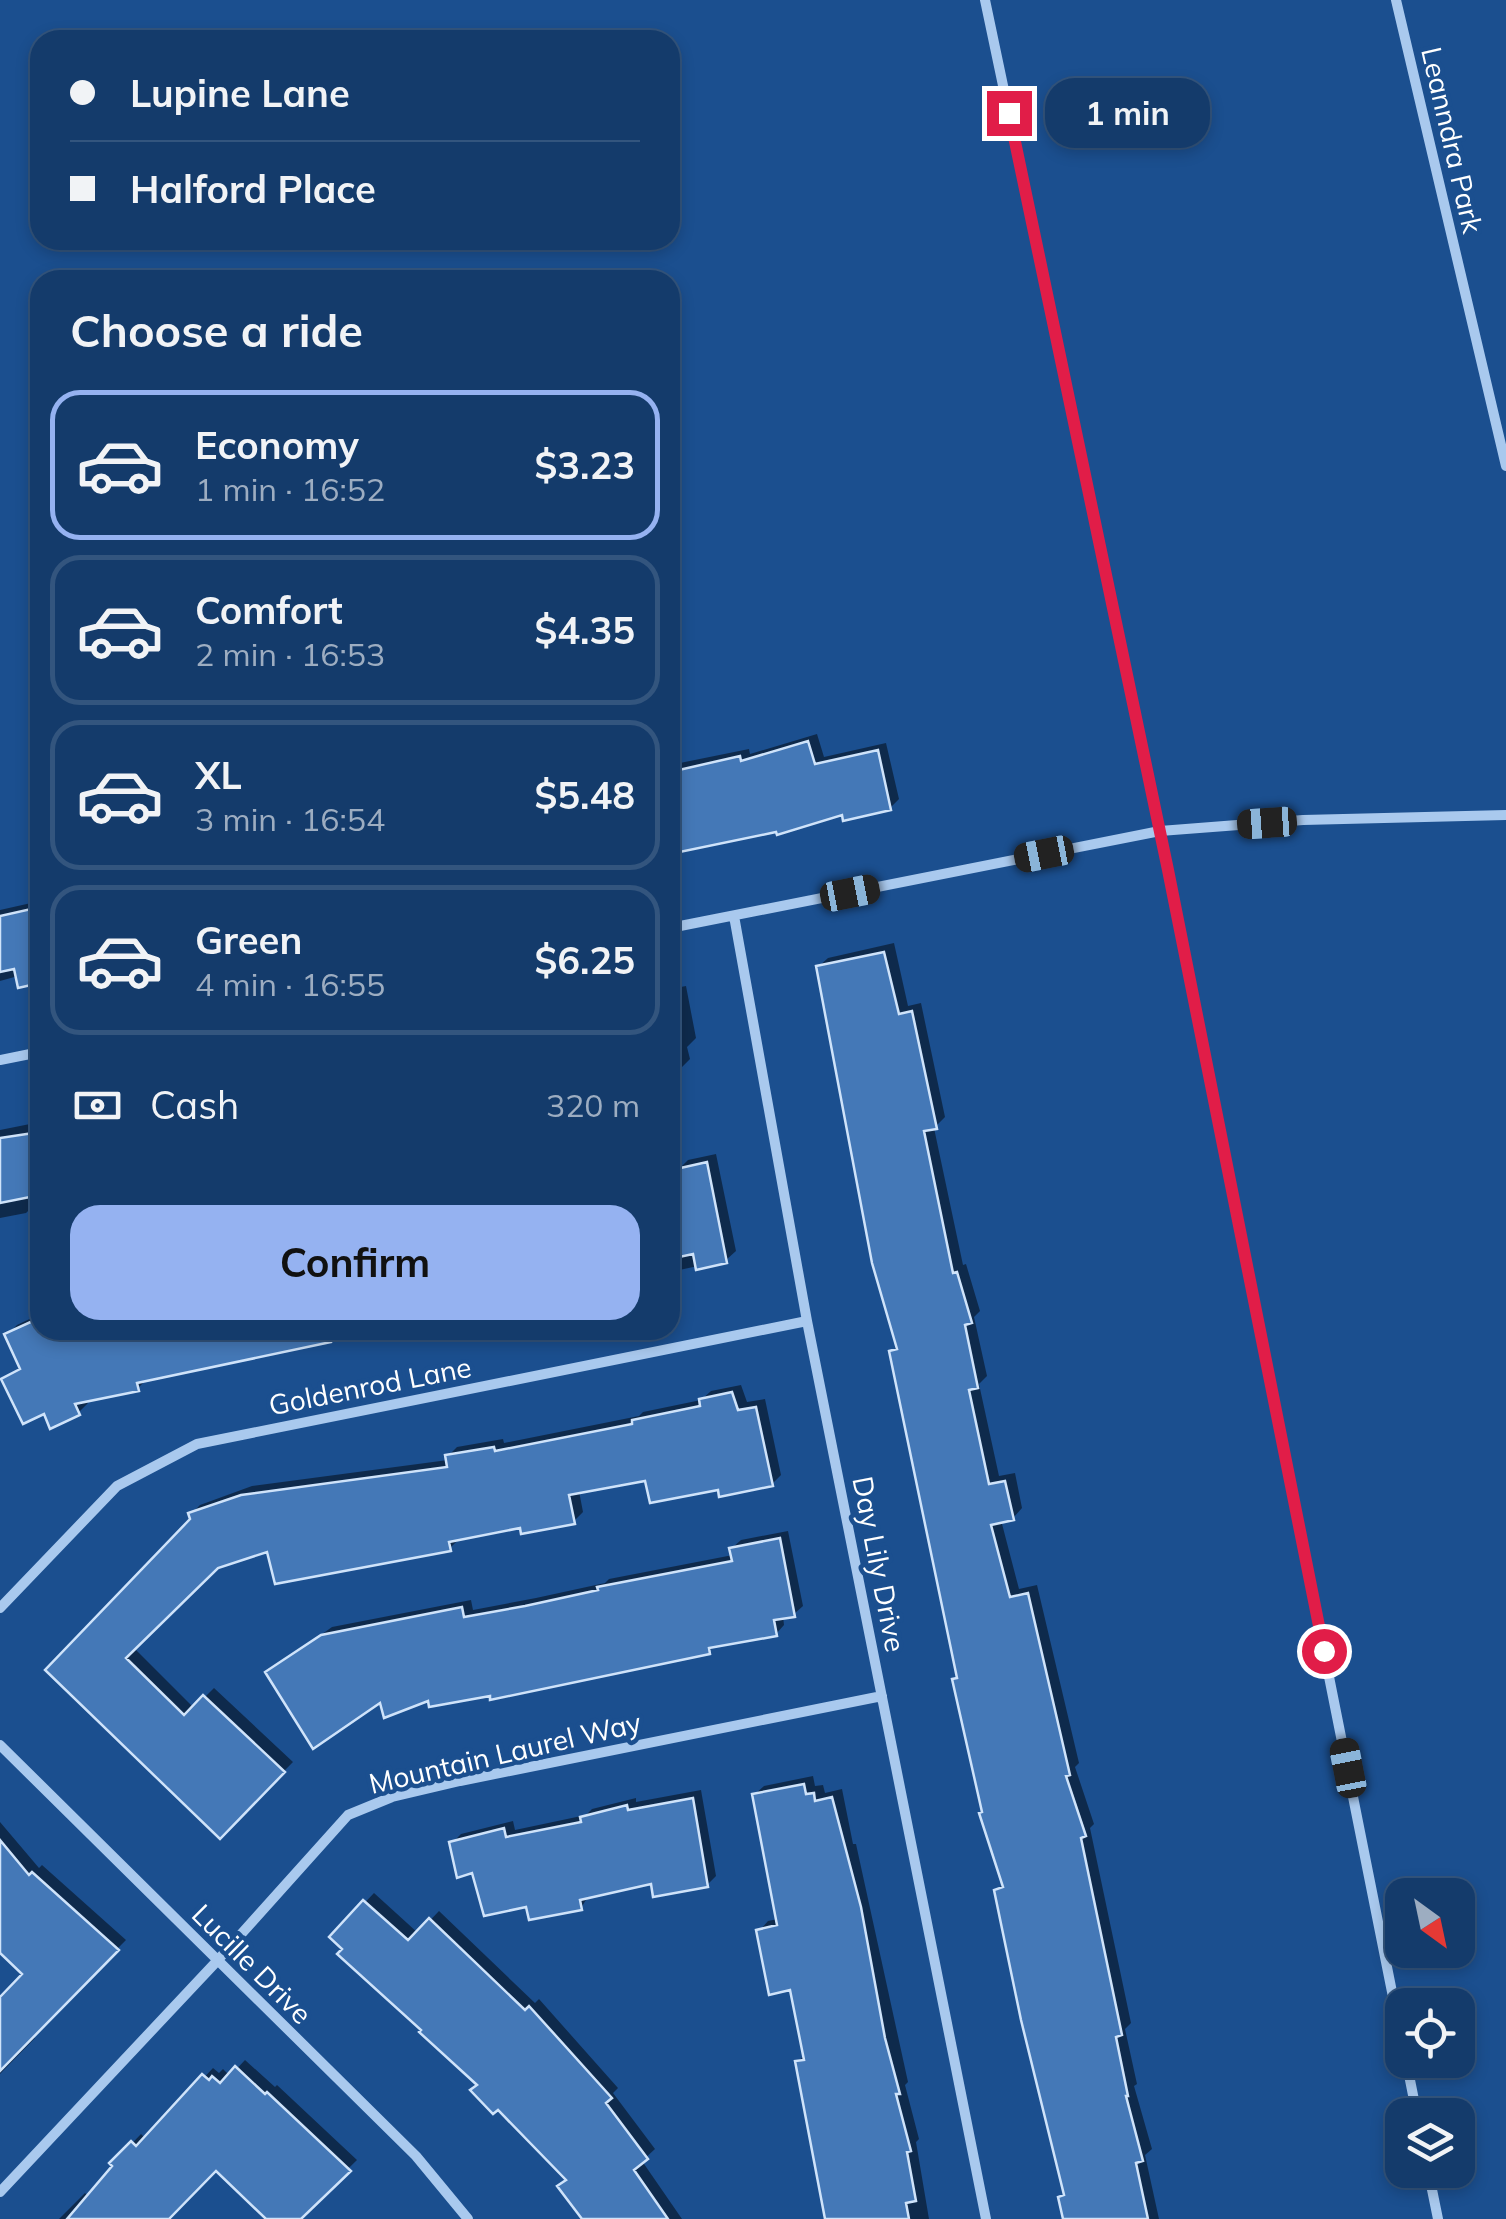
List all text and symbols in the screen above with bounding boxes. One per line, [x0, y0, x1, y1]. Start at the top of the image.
street label: Leanndra Park [1414, 43, 1491, 237]
text: Lupine Lane [130, 69, 350, 117]
callout: 1 min [1044, 78, 1209, 148]
route end [987, 91, 1032, 136]
text: 1 min [1085, 93, 1170, 133]
text: Halford Place [130, 165, 376, 213]
text: Choose a ride [70, 302, 363, 358]
icon: car [75, 420, 165, 510]
text: Economy [195, 421, 359, 469]
text: $3.23 [534, 441, 635, 489]
text: 1 min · 16:52 [195, 469, 385, 509]
icon: car [75, 585, 165, 675]
text: Comfort [195, 586, 343, 634]
text: $4.35 [534, 606, 635, 654]
text: 2 min · 16:53 [195, 634, 385, 674]
icon: car [75, 750, 165, 840]
text: XL [195, 751, 242, 799]
text: $5.48 [534, 771, 635, 819]
text: 3 min · 16:54 [195, 799, 385, 839]
car [1236, 806, 1298, 840]
car [1012, 834, 1076, 874]
car [818, 873, 882, 913]
icon: car [75, 915, 165, 1005]
text: Green [195, 916, 302, 964]
text: $6.25 [534, 936, 635, 984]
text: 4 min · 16:55 [195, 964, 385, 1004]
icon: cash [70, 1078, 125, 1133]
text: Cash [150, 1081, 239, 1129]
text: 320 m [546, 1085, 640, 1125]
button: Confirm [70, 1205, 640, 1320]
street label: Goldenrod Lane [266, 1349, 474, 1422]
street label: Day Lily Drive [845, 1473, 914, 1655]
route start [1302, 1629, 1347, 1674]
street label: Mountain Laurel Way [365, 1704, 644, 1801]
car [1328, 1736, 1368, 1800]
north arrow [1385, 1878, 1475, 1968]
map controls [1385, 1878, 1475, 2188]
street label: Lucille Drive [185, 1896, 320, 2031]
button: locate [1385, 1988, 1475, 2078]
button: layers [1385, 2098, 1475, 2188]

